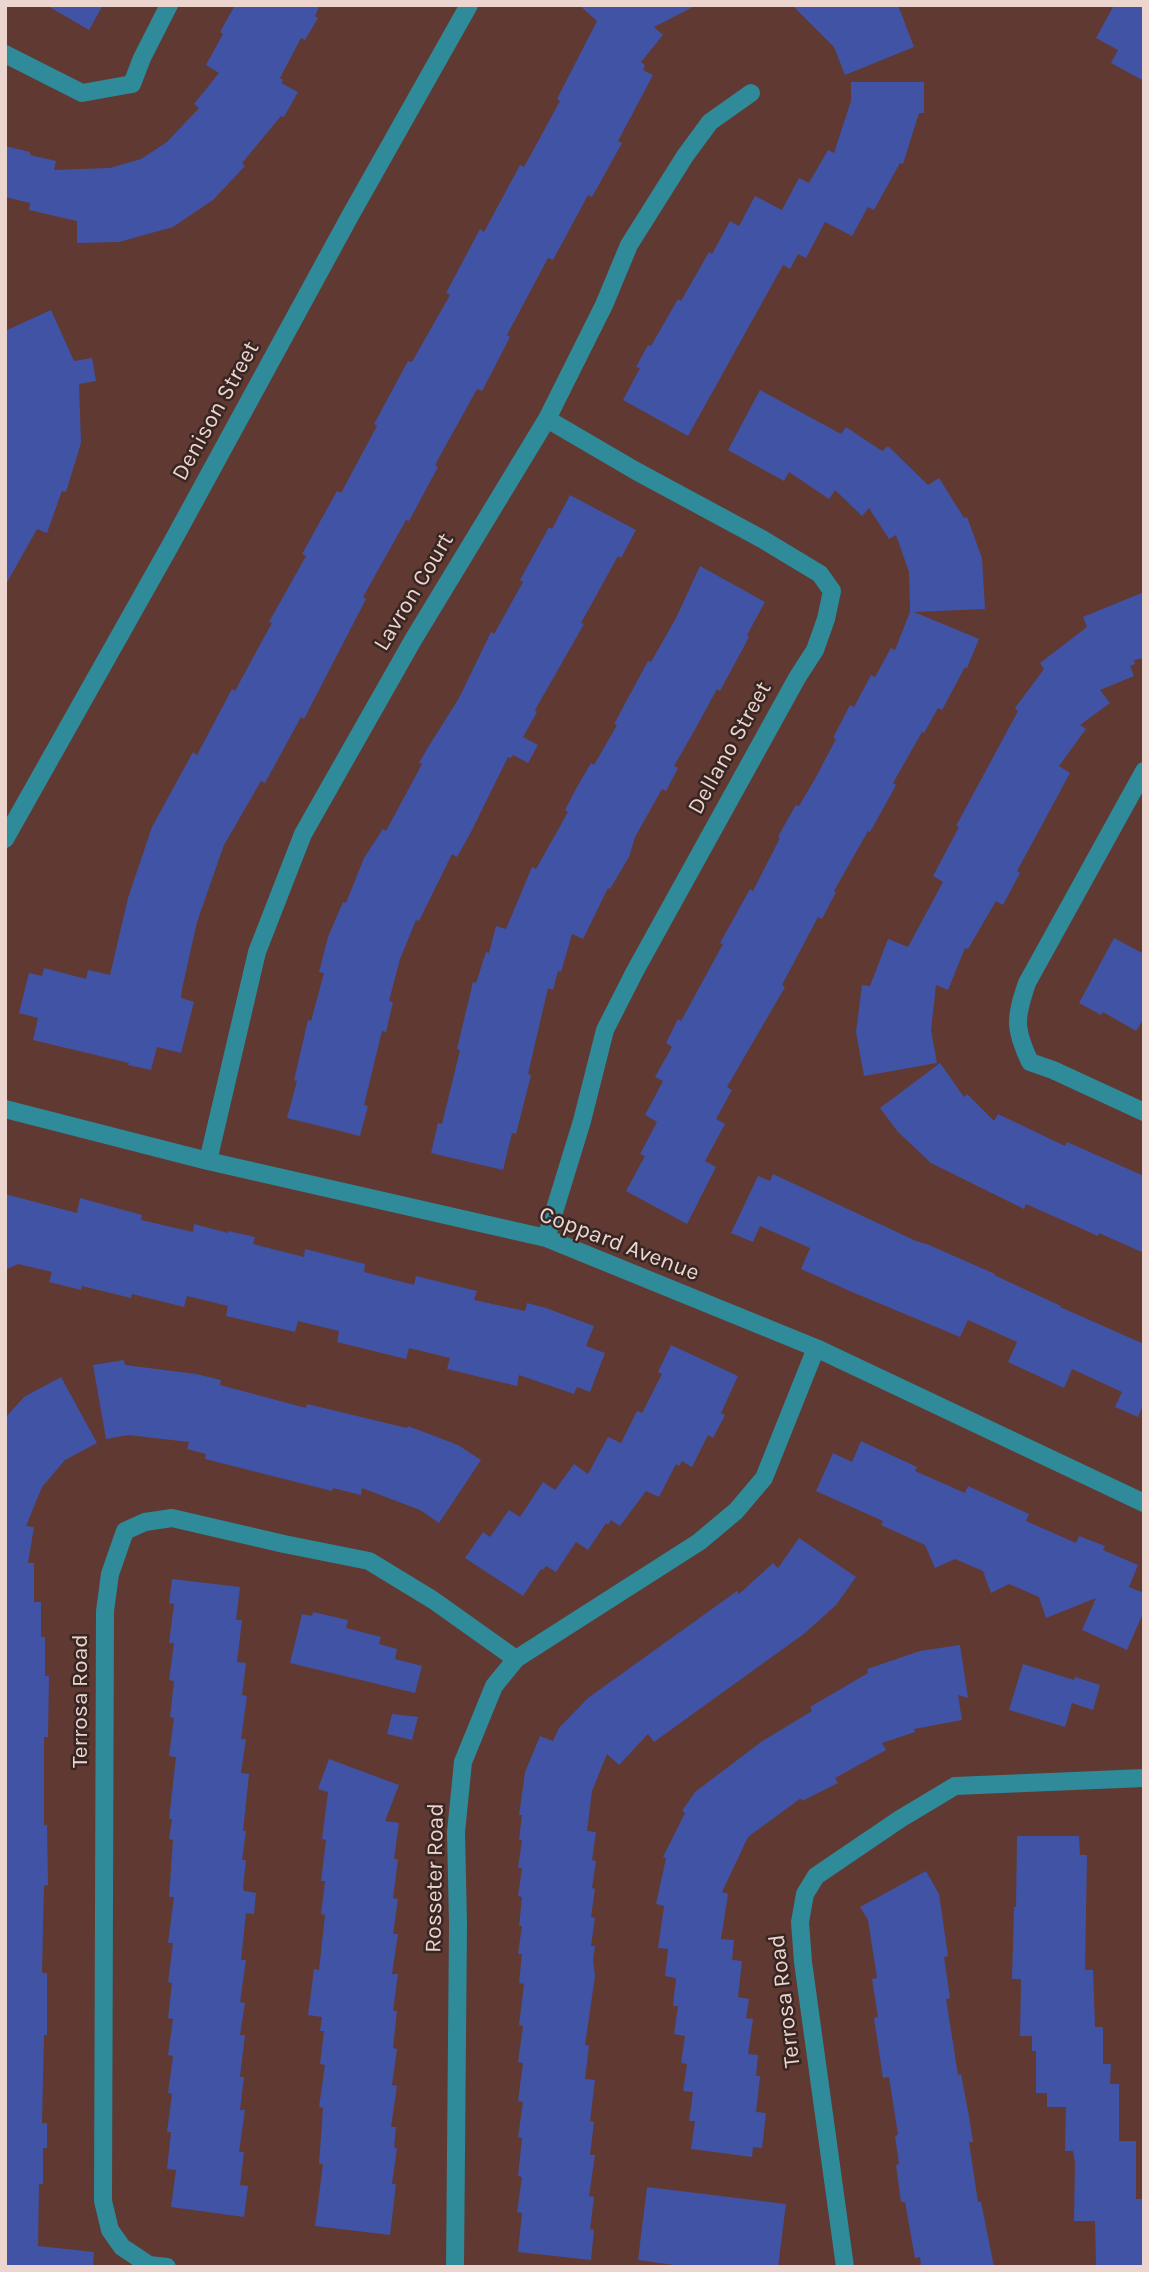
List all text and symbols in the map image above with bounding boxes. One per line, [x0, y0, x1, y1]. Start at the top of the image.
street label: Denison Street [166, 337, 266, 485]
street label: Lavron Court [368, 528, 460, 656]
street label: Dellano Street [682, 677, 778, 819]
street label: Coppard Avenue [535, 1201, 703, 1287]
street label: Terrosa Road [66, 1634, 94, 1768]
street label: Rosseter Road [420, 1803, 450, 1953]
street label: Terrosa Road [763, 1933, 807, 2069]

